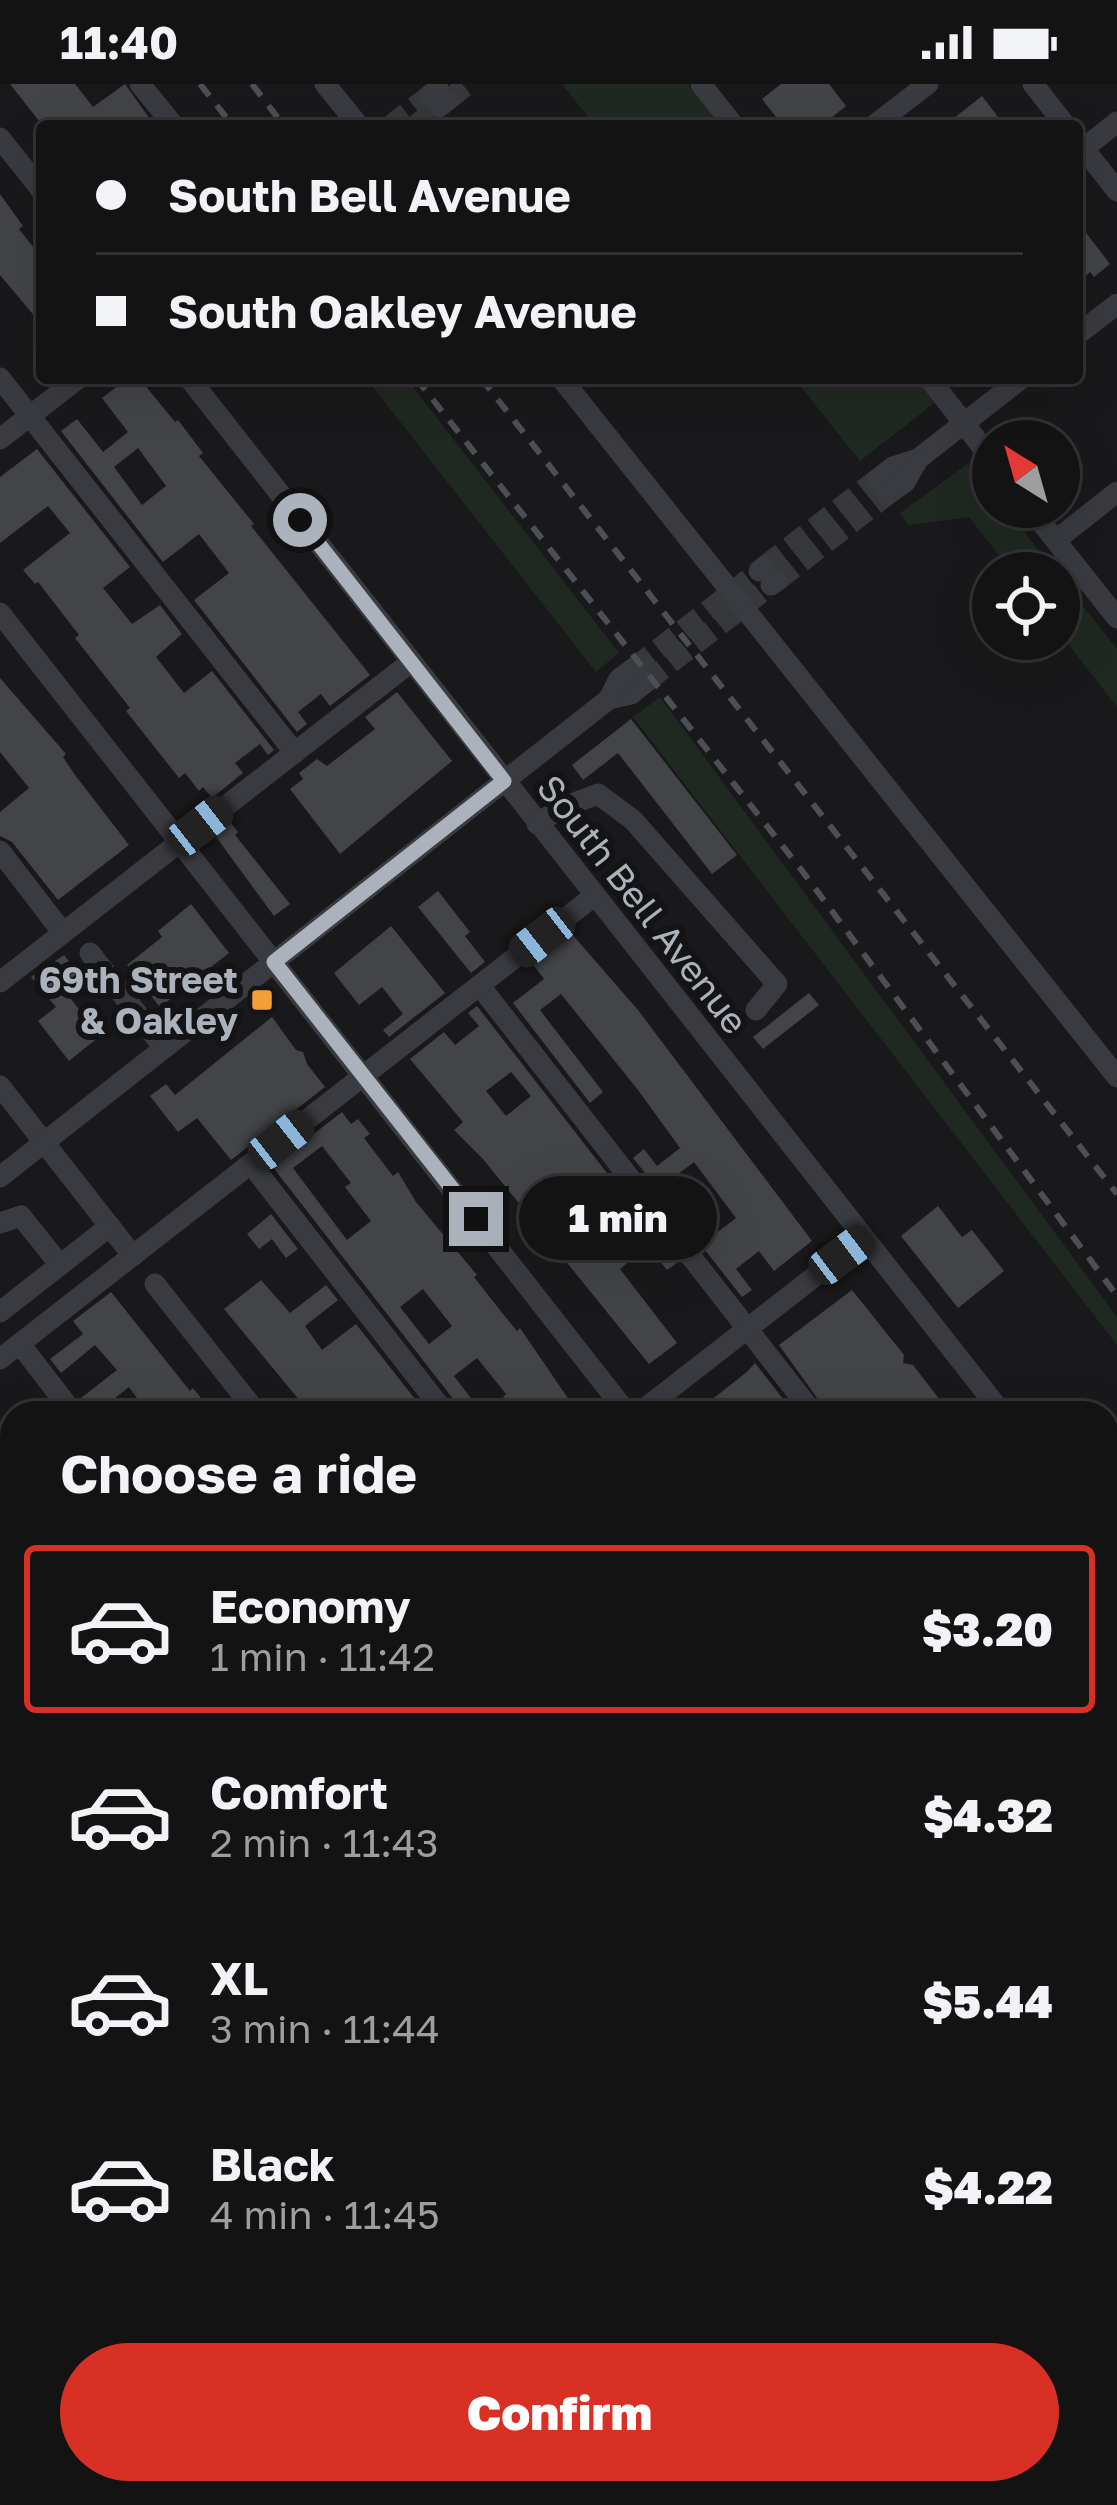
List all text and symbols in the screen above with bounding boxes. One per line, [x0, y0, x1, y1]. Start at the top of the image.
text: 11:40 [60, 15, 178, 69]
text: South Bell Avenue [168, 168, 571, 222]
text: South Oakley Avenue [168, 284, 637, 338]
north arrow [972, 420, 1080, 528]
map controls [972, 420, 1080, 660]
route start [273, 493, 327, 547]
button: locate [972, 552, 1080, 660]
street label: South Bell Avenue [529, 766, 757, 1042]
car [161, 790, 239, 862]
car [503, 901, 581, 973]
place label: 69th Street & Oakley [39, 958, 238, 1042]
marker: 69th Street & Oakley [249, 987, 275, 1013]
car [242, 1104, 320, 1176]
callout: 1 min [518, 1177, 716, 1261]
route end [449, 1192, 503, 1246]
text: 1 min [568, 1194, 668, 1241]
car [802, 1219, 882, 1291]
text: Choose a ride [60, 1440, 417, 1505]
icon: car [66, 1575, 174, 1683]
text: Economy [210, 1579, 411, 1633]
text: $3.20 [922, 1602, 1053, 1656]
text: 1 min · 11:42 [210, 1633, 435, 1680]
icon: car [66, 1761, 174, 1869]
text: Comfort [210, 1765, 388, 1819]
text: $4.32 [923, 1788, 1053, 1842]
text: 2 min · 11:43 [210, 1819, 439, 1866]
icon: car [66, 1947, 174, 2055]
text: XL [210, 1951, 268, 2005]
text: $5.44 [922, 1974, 1053, 2028]
text: 3 min · 11:44 [210, 2005, 440, 2052]
icon: car [66, 2133, 174, 2241]
text: Black [210, 2137, 335, 2191]
text: $4.22 [924, 2160, 1053, 2214]
text: 4 min · 11:45 [210, 2191, 440, 2238]
button: Confirm [60, 2343, 1059, 2481]

